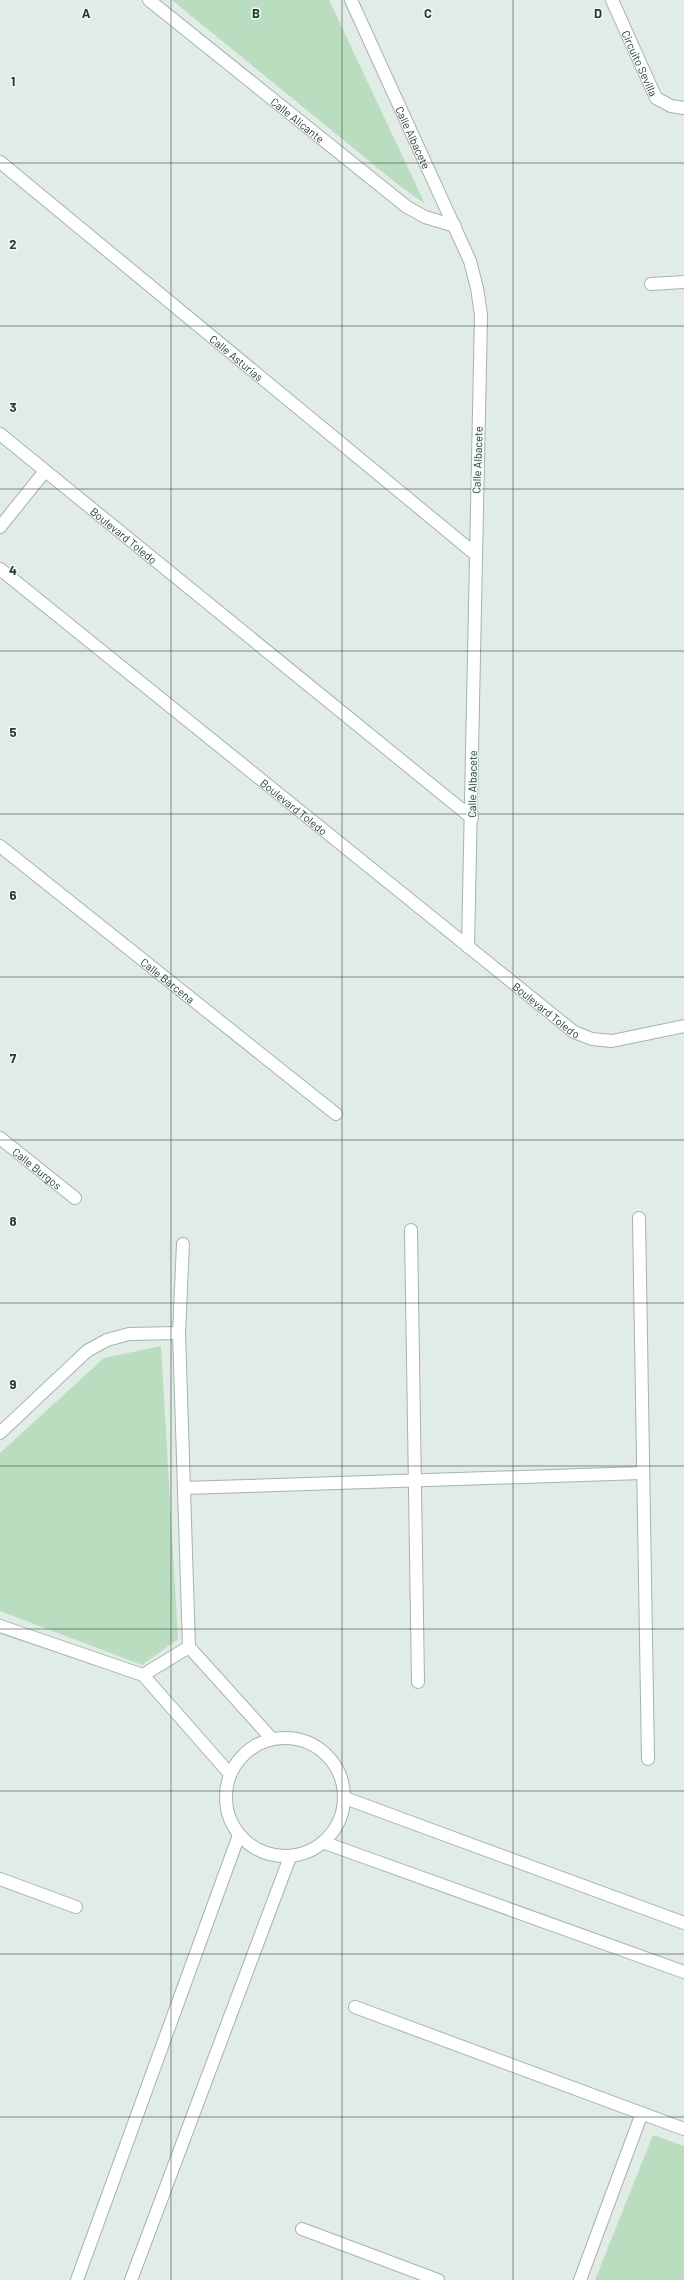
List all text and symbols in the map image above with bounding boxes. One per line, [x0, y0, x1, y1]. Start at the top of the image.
text: A [82, 5, 91, 21]
text: B [252, 5, 260, 21]
text: C [424, 5, 432, 21]
text: D [594, 5, 602, 21]
street label: Circuito Sevilla [620, 28, 661, 98]
text: 1 [11, 73, 15, 89]
street label: Calle Alicante [269, 94, 327, 145]
street label: Calle Albacete [394, 104, 434, 171]
text: 2 [9, 236, 17, 252]
street label: Calle Asturias [208, 332, 266, 383]
text: 3 [9, 399, 17, 415]
street label: Calle Albacete [469, 426, 485, 494]
street label: Boulevard Toledo [88, 504, 160, 566]
text: 4 [9, 562, 17, 578]
text: 5 [9, 724, 17, 740]
street label: Calle Albacete [465, 750, 479, 818]
street label: Boulevard Toledo [258, 776, 330, 837]
text: 6 [10, 887, 17, 903]
street label: Calle Bárcena [139, 955, 198, 1005]
street label: Boulevard Toledo [510, 979, 581, 1040]
text: 7 [10, 1050, 17, 1066]
street label: Calle Burgos [10, 1144, 65, 1192]
text: 8 [9, 1213, 17, 1229]
text: 9 [10, 1376, 17, 1392]

